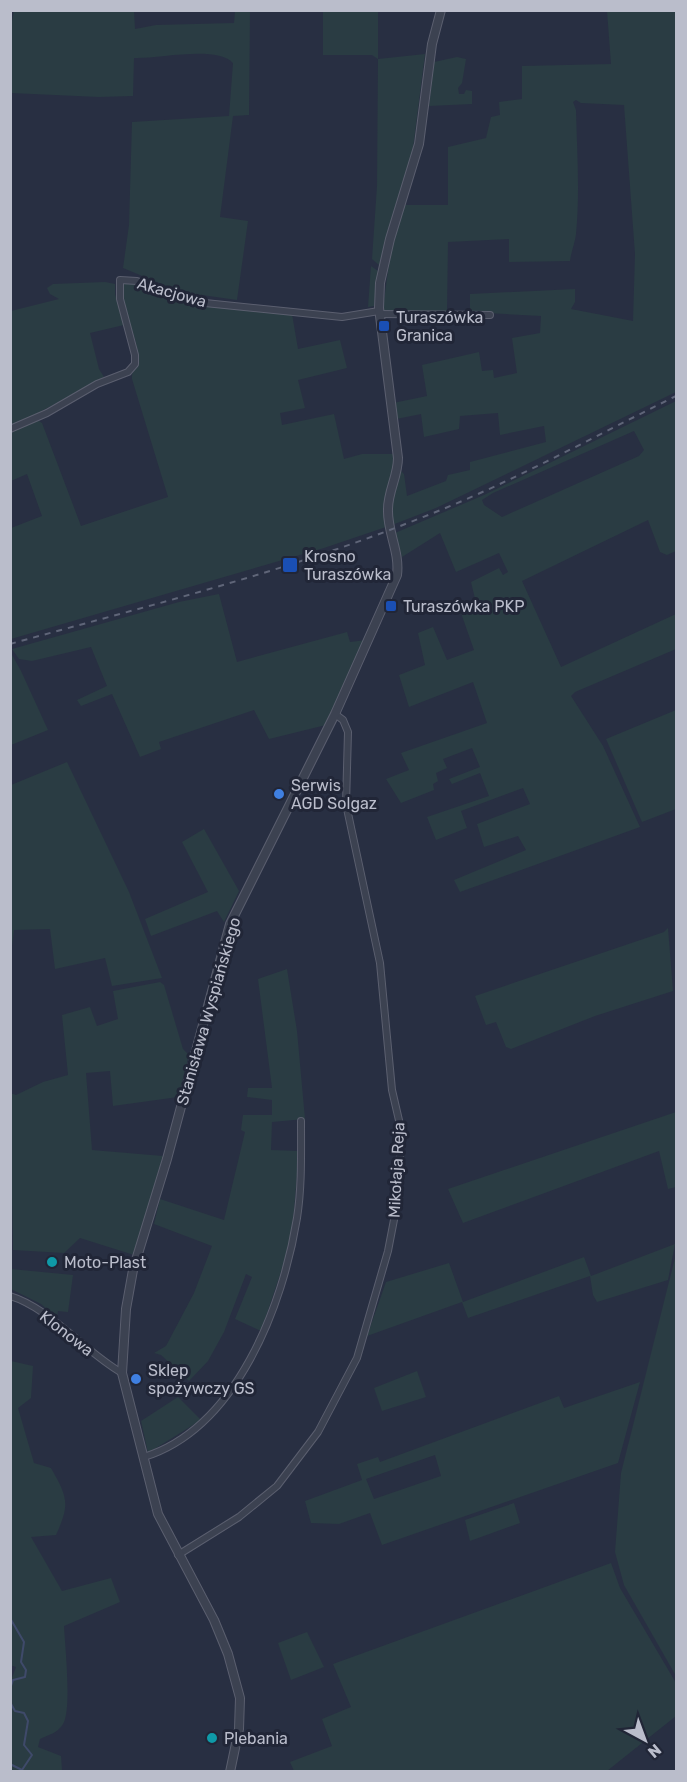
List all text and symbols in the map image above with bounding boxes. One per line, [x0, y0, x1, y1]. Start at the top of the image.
street label: Akacjowa [135, 274, 209, 311]
place label: Turaszówka Granica [396, 308, 483, 345]
marker: Turaszówka Granica [377, 319, 391, 333]
place label: Krosno Turaszówka [304, 547, 391, 584]
marker: Krosno Turaszówka [281, 556, 299, 574]
place label: Turaszówka PKP [403, 597, 524, 616]
marker: Turaszówka PKP [384, 599, 398, 613]
place label: Serwis AGD Solgaz [291, 776, 377, 813]
marker: Serwis AGD Solgaz [272, 787, 286, 801]
street label: Stanisława Wyspiańskiego [173, 915, 244, 1107]
street label: Mikołaja Reja [384, 1122, 409, 1219]
place label: Moto-Plast [64, 1253, 146, 1272]
marker: Moto-Plast [45, 1255, 59, 1269]
street label: Klonowa [36, 1307, 97, 1360]
place label: Sklep spożywczy GS [148, 1361, 255, 1398]
marker: Sklep spożywczy GS [129, 1372, 143, 1386]
north arrow [615, 1710, 675, 1770]
place label: Plebania [224, 1729, 288, 1748]
marker: Plebania [205, 1731, 219, 1745]
text: N [644, 1740, 665, 1762]

